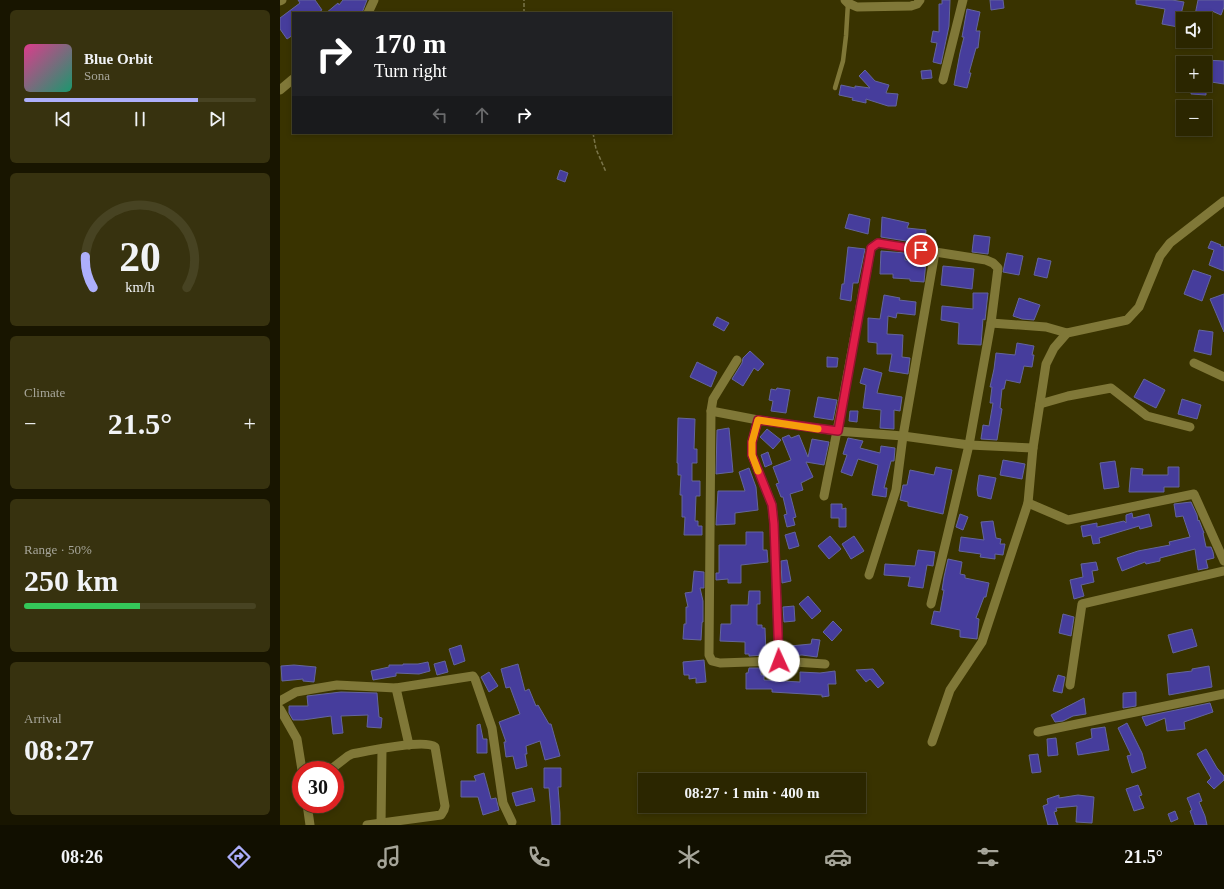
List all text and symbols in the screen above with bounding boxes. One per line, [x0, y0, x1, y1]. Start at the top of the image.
map controls [1176, 12, 1212, 136]
button: sound [1176, 12, 1212, 48]
icon: right [308, 28, 360, 80]
text: 170 m [374, 28, 446, 59]
text: Blue Orbit [84, 51, 153, 67]
button: + [1176, 56, 1212, 92]
text: Turn right [374, 61, 447, 81]
text: Sona [84, 68, 110, 83]
button: − [1176, 100, 1212, 136]
icon: left [429, 104, 451, 126]
icon: ahead [471, 104, 493, 126]
icon: right [513, 104, 535, 126]
icon: previous [52, 108, 74, 130]
icon: pause [129, 108, 151, 130]
icon: next [206, 108, 228, 130]
text: 20 [119, 233, 161, 279]
pin [904, 233, 938, 267]
icon: arrive [910, 239, 932, 261]
text: km/h [125, 278, 155, 294]
text: Climate [24, 385, 65, 400]
text: 21.5° [108, 407, 172, 440]
text: − [24, 411, 36, 436]
text: + [244, 411, 256, 436]
text: Range · 50% [24, 542, 92, 557]
text: 250 km [24, 564, 118, 597]
position arrow [758, 640, 800, 682]
text: Arrival [24, 711, 62, 726]
text: 08:27 [24, 733, 94, 766]
speed limit sign: 30 [292, 761, 344, 813]
text: 08:27 · 1 min · 400 m [685, 785, 820, 801]
icon: directions [225, 843, 253, 871]
icon: music [375, 843, 403, 871]
icon: phone [525, 843, 553, 871]
icon: climate [675, 843, 703, 871]
icon: car [824, 843, 852, 871]
icon: filters [974, 843, 1002, 871]
text: 08:26 [61, 847, 103, 867]
text: 21.5° [1124, 847, 1163, 867]

